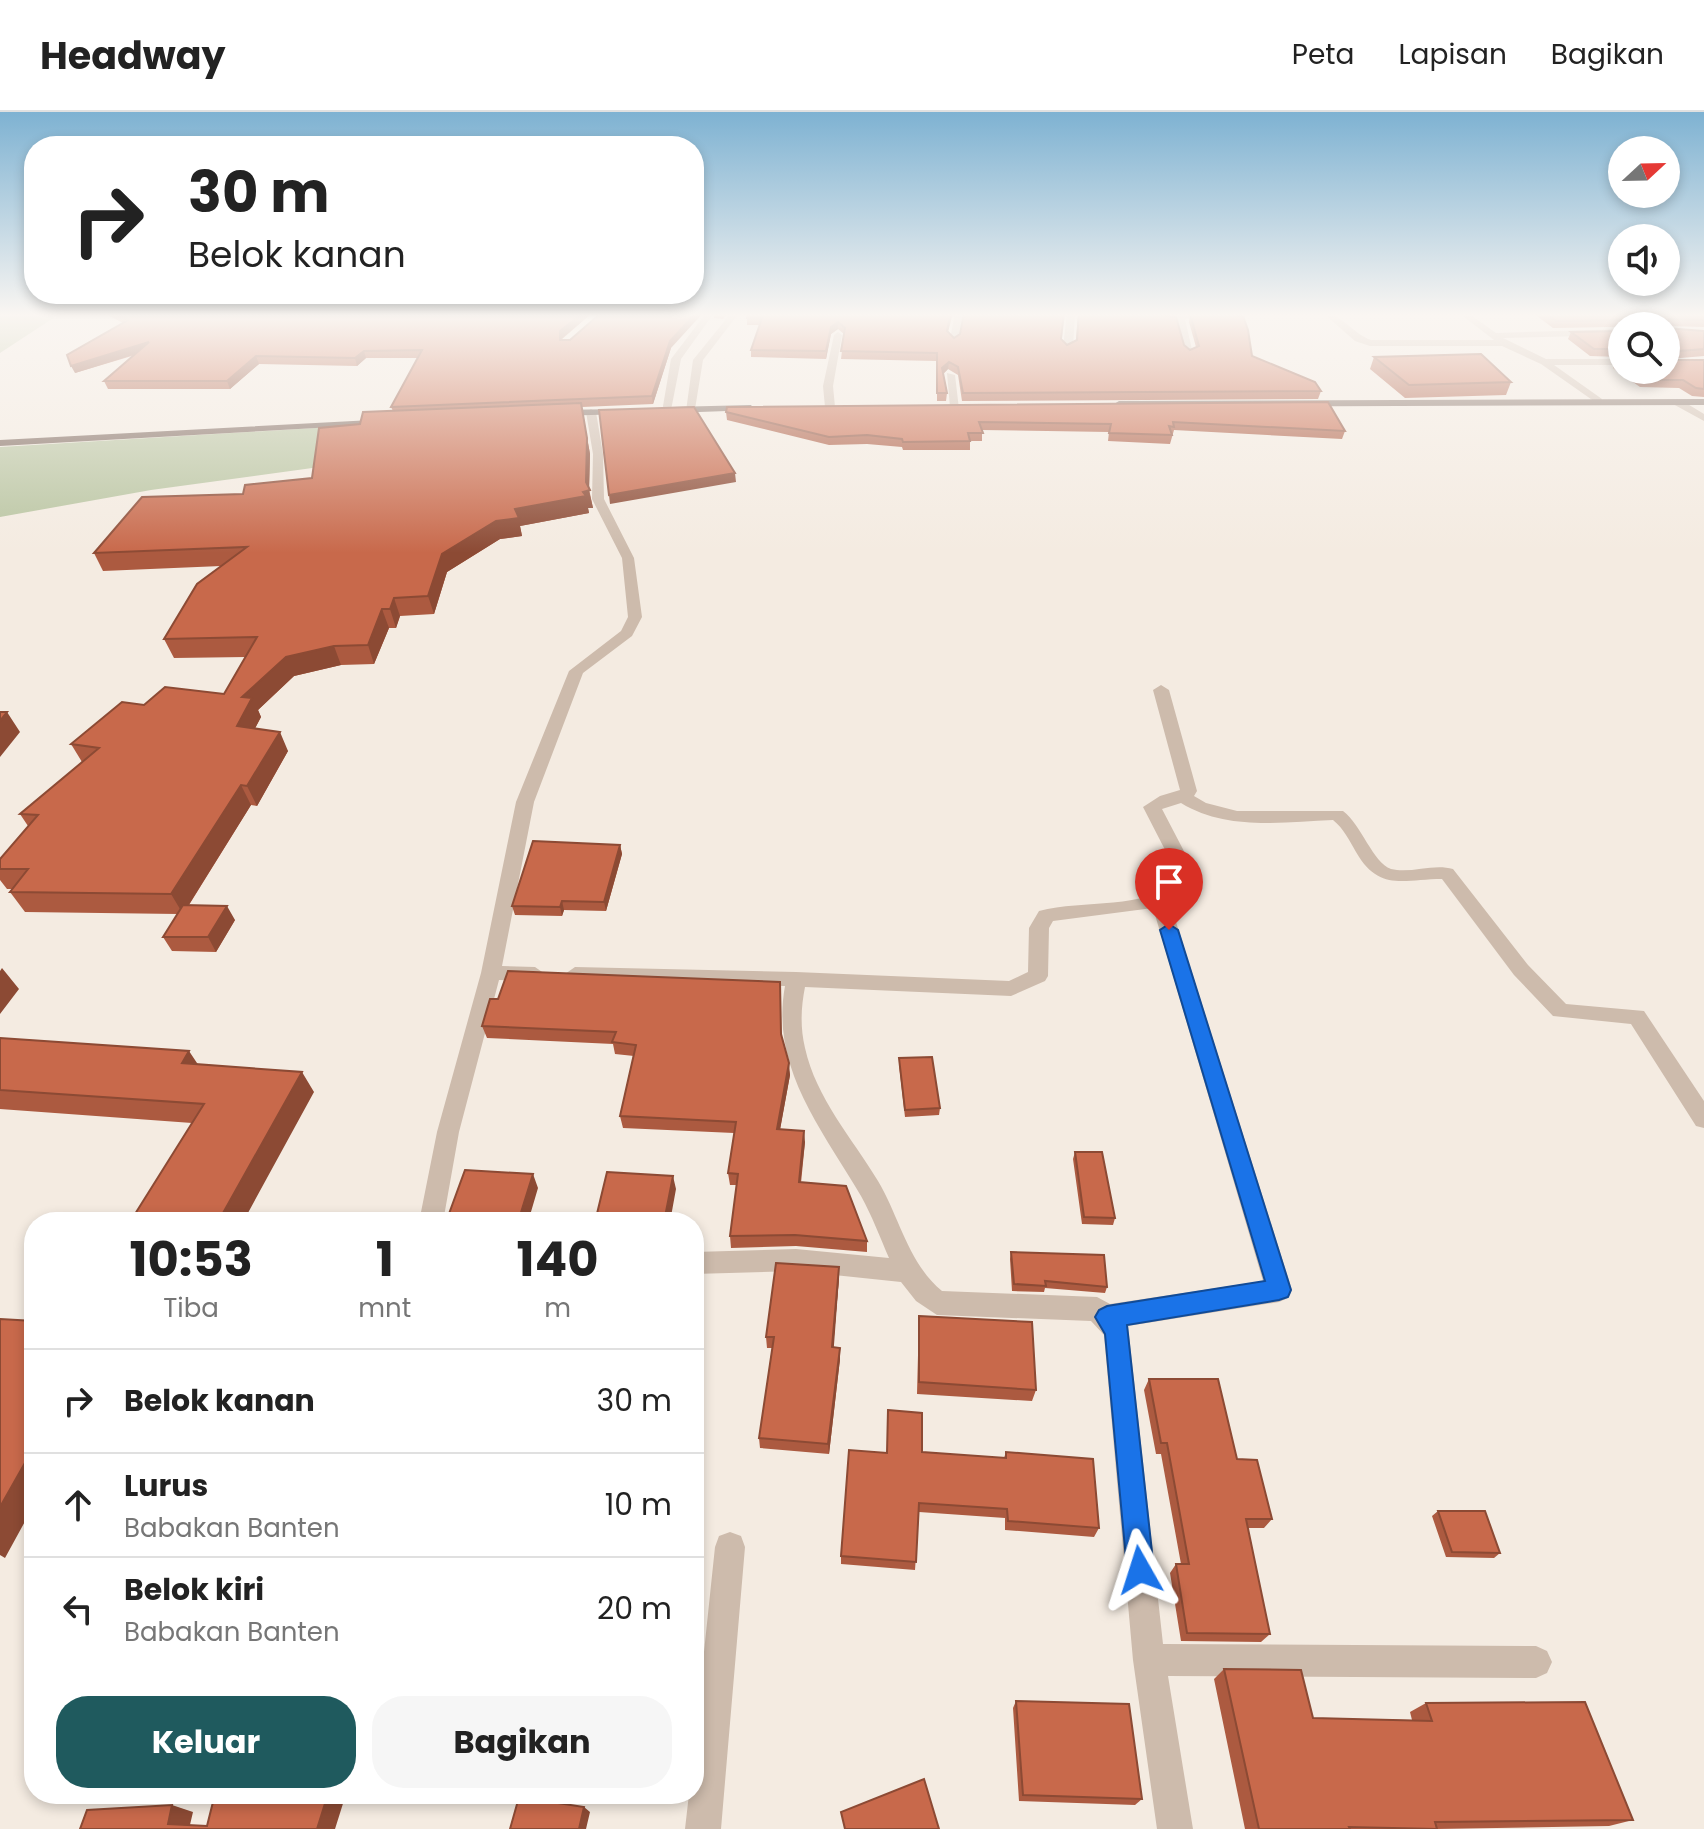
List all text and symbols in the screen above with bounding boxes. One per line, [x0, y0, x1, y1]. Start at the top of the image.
text: Headway [40, 29, 226, 82]
text: Peta [1292, 35, 1355, 74]
text: Lapisan [1399, 35, 1507, 74]
text: Bagikan [1551, 35, 1664, 74]
north arrow [1608, 136, 1680, 208]
map controls [1608, 136, 1680, 384]
text: 30 m [188, 153, 330, 232]
icon: right [56, 168, 160, 272]
button: sound [1608, 224, 1680, 296]
text: Belok kanan [188, 229, 406, 280]
button: search [1608, 312, 1680, 384]
pin [1135, 848, 1203, 930]
icon: arrive [1147, 860, 1191, 904]
text: 10:53 [130, 1226, 253, 1293]
text: 1 [376, 1226, 394, 1293]
text: 140 [517, 1226, 598, 1293]
text: Tiba [163, 1290, 219, 1326]
text: mnt [358, 1290, 411, 1326]
text: m [544, 1290, 571, 1326]
icon: right [56, 1379, 100, 1423]
text: Belok kanan [124, 1379, 315, 1422]
text: 30 m [597, 1379, 672, 1422]
text: Lurus [124, 1464, 208, 1507]
icon: ahead [56, 1483, 100, 1527]
text: 10 m [605, 1483, 672, 1526]
text: Babakan Banten [124, 1510, 340, 1546]
position arrow [1098, 1528, 1182, 1612]
text: Belok kiri [124, 1568, 264, 1611]
icon: left [56, 1587, 100, 1631]
text: 20 m [597, 1587, 672, 1630]
text: Babakan Banten [124, 1614, 340, 1650]
button: Keluar [56, 1696, 356, 1788]
button: Bagikan [372, 1696, 672, 1788]

